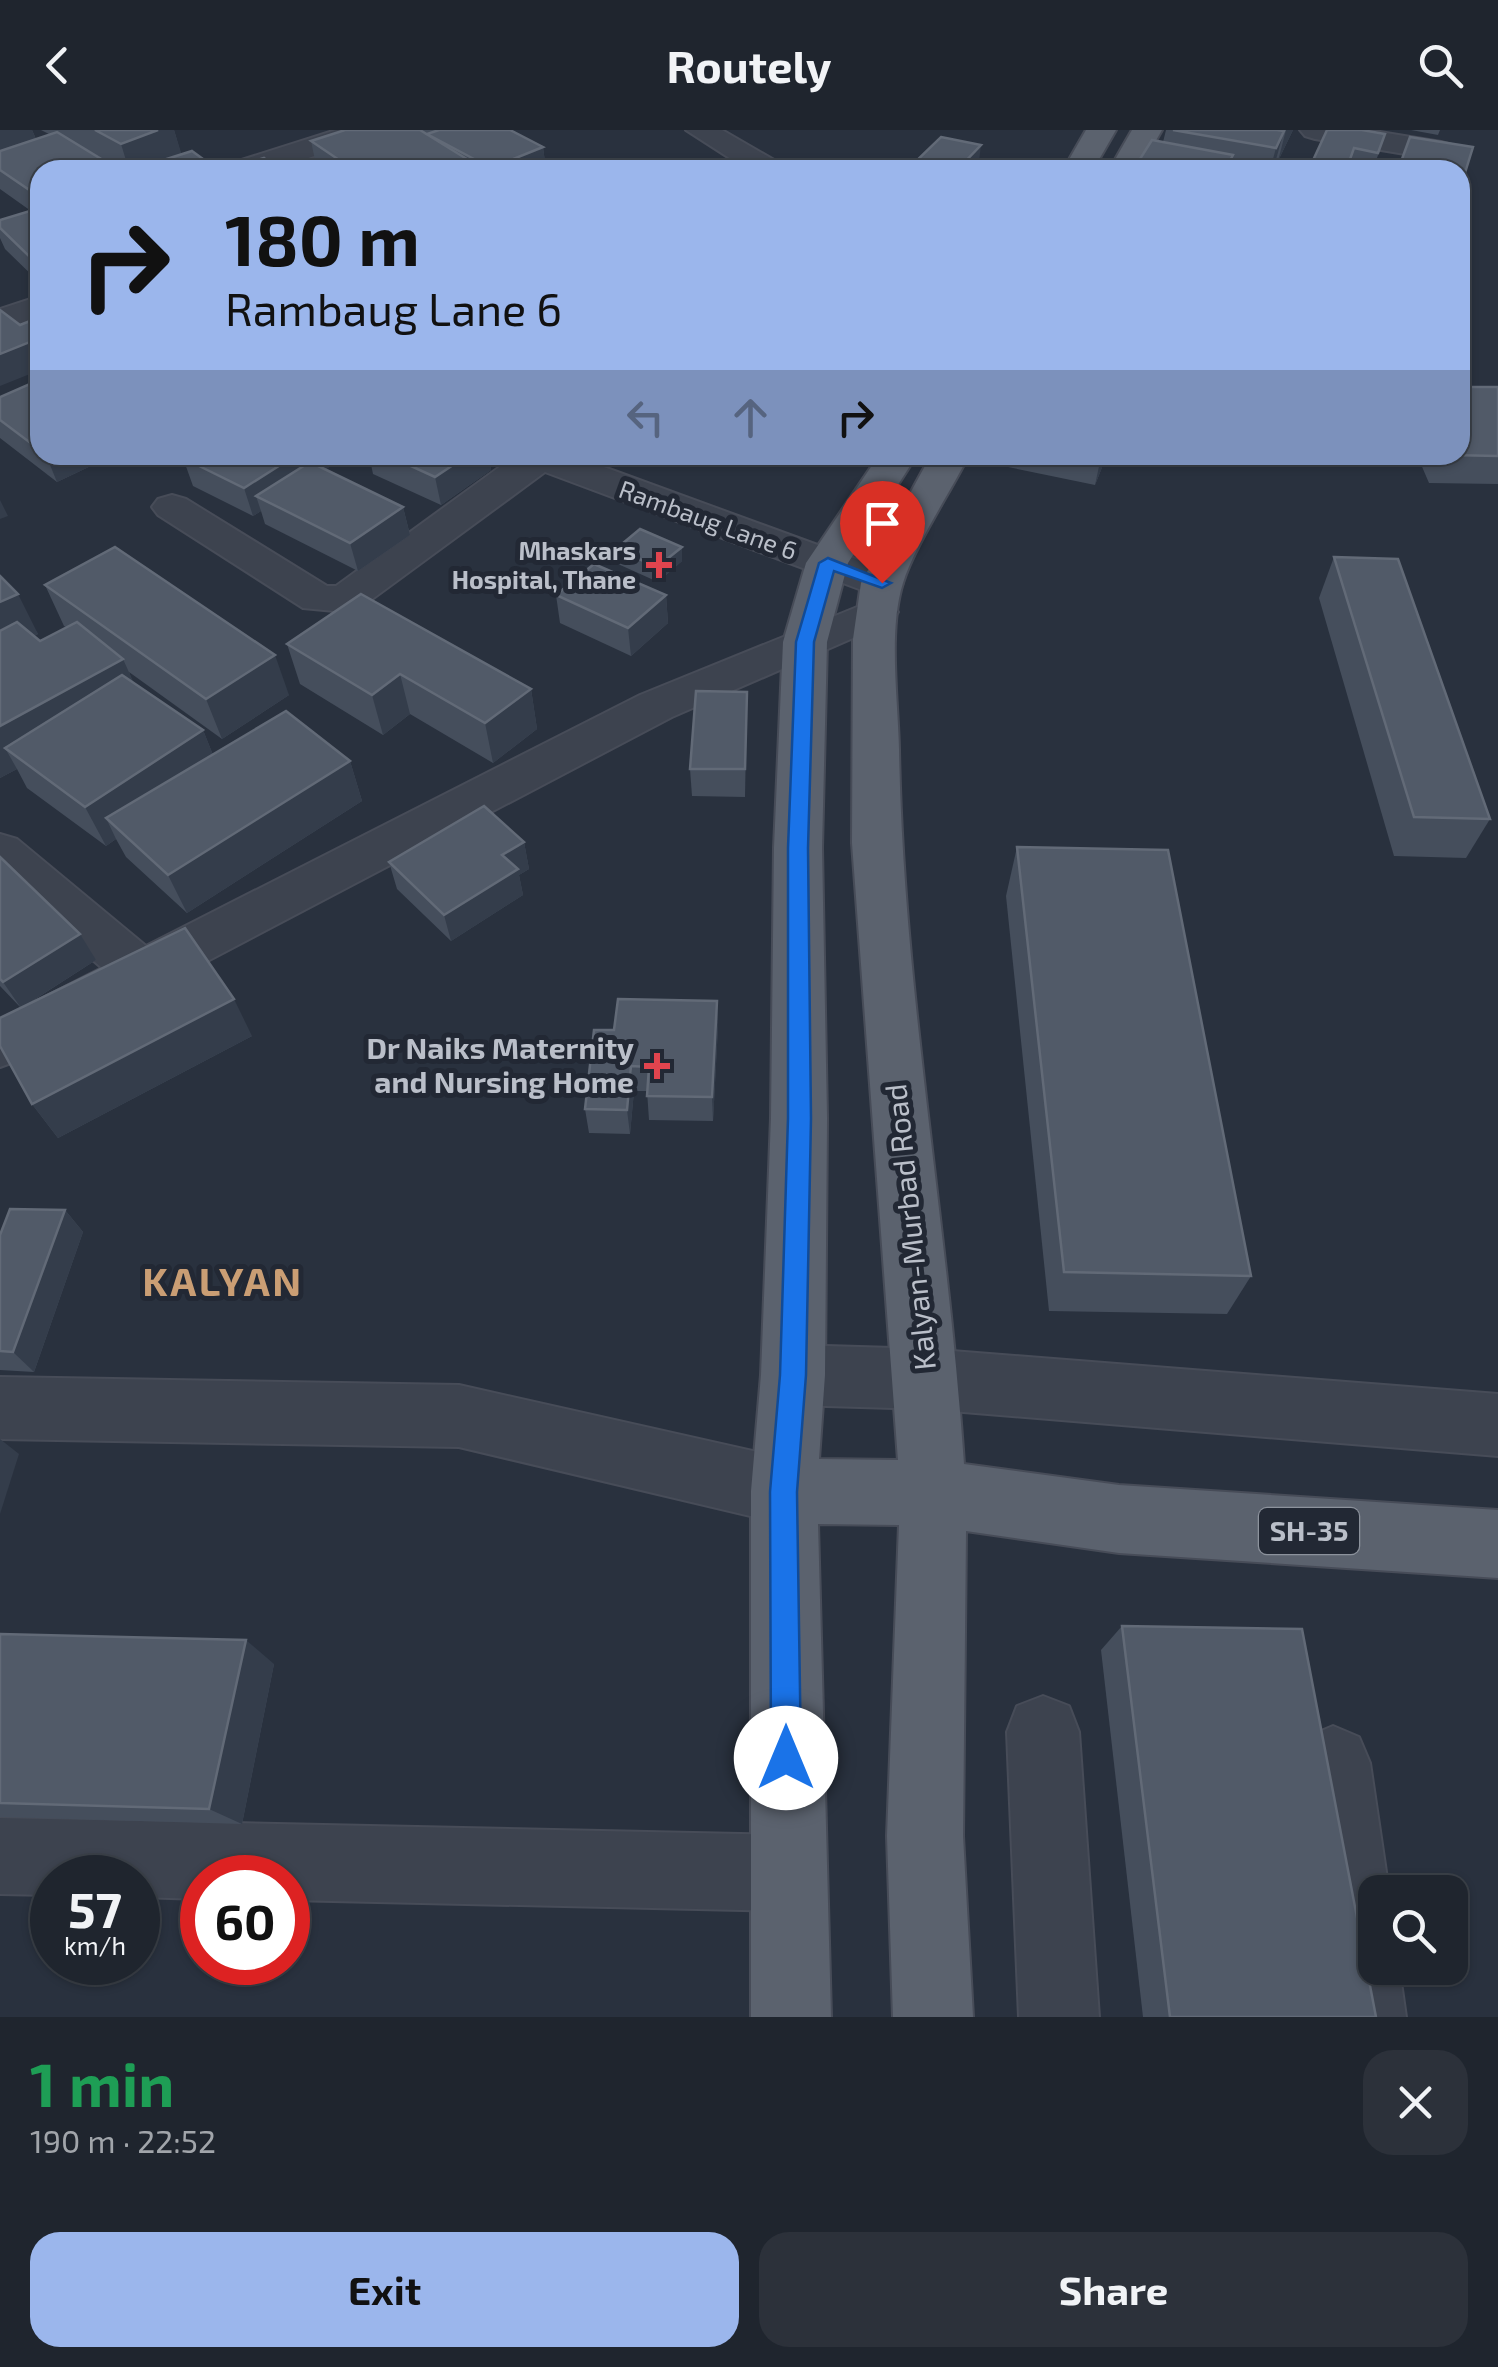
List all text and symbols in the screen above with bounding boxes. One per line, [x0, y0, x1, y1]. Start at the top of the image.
icon: back [30, 38, 85, 93]
text: Routely [666, 38, 832, 92]
icon: search [1413, 38, 1468, 93]
text: 180 m [225, 196, 420, 280]
icon: right [60, 200, 190, 330]
text: Rambaug Lane 6 [225, 281, 562, 335]
icon: left [618, 390, 673, 445]
icon: ahead [723, 390, 778, 445]
icon: right [828, 390, 883, 445]
street label: Rambaug Lane 6 [615, 473, 801, 565]
pin [840, 481, 925, 584]
icon: arrive [855, 496, 910, 551]
place label: Mhaskars Hospital, Thane [452, 535, 636, 594]
marker: Mhaskars Hospital, Thane [646, 552, 672, 578]
place label: Dr Naiks Maternity and Nursing Home [366, 1029, 634, 1099]
marker: Dr Naiks Maternity and Nursing Home [644, 1053, 670, 1079]
street label: Kalyan-Murbad Road [876, 1082, 942, 1372]
district label: KALYAN [142, 1256, 304, 1304]
road number: SH-35 [1259, 1508, 1359, 1554]
position arrow [734, 1706, 838, 1810]
speed limit sign: 60 [180, 1855, 310, 1985]
map controls [1358, 1875, 1468, 1985]
button: search [1358, 1875, 1468, 1985]
text: 57 [68, 1878, 122, 1938]
text: km/h [64, 1930, 126, 1960]
text: 1 min [30, 2047, 174, 2119]
button: close [1363, 2050, 1468, 2155]
text: 190 m · 22:52 [30, 2121, 216, 2159]
button: Exit [30, 2232, 739, 2347]
button: Share [759, 2232, 1468, 2347]

